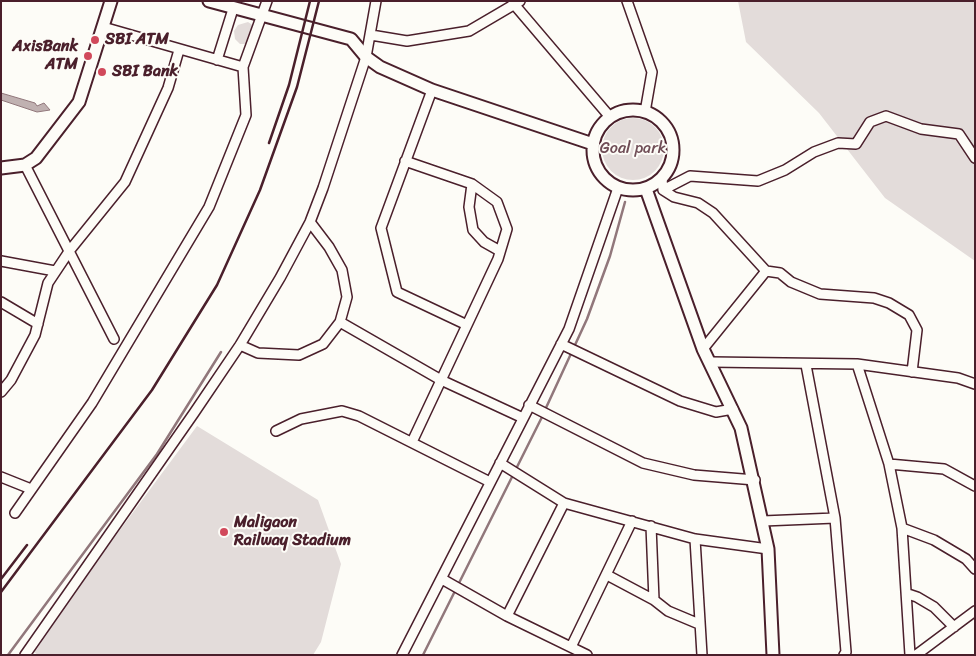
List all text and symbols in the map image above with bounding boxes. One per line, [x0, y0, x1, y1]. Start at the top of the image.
place label: SBI ATM [105, 30, 169, 50]
marker: SBI ATM [89, 34, 101, 46]
place label: AxisBank ATM [12, 37, 78, 75]
marker: AxisBank ATM [82, 50, 94, 62]
place label: SBI Bank [112, 62, 178, 82]
marker: SBI Bank [96, 66, 108, 78]
park label: Goal park [600, 139, 666, 159]
place label: Maligaon Railway Stadium [234, 513, 351, 551]
marker: Maligaon Railway Stadium [218, 526, 230, 538]

